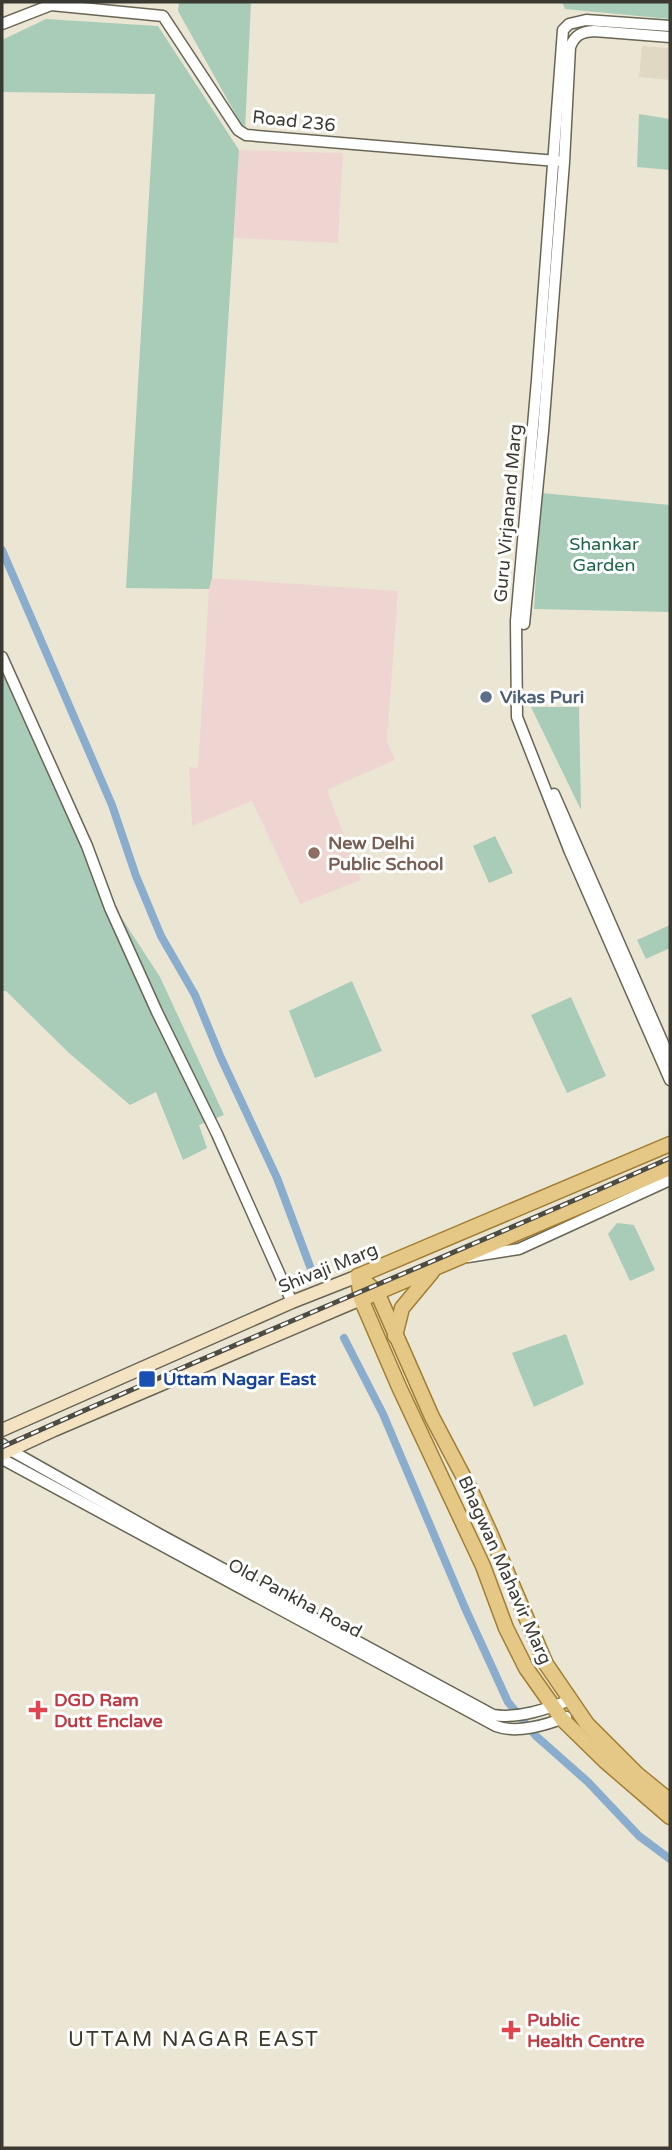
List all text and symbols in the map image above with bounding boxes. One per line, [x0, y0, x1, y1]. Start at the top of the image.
street label: Road 236 [251, 106, 337, 136]
street label: Guru Virjanand Marg [489, 423, 527, 603]
park label: Shankar Garden [569, 533, 639, 576]
place label: Vikas Puri [500, 686, 584, 708]
marker: Vikas Puri [478, 689, 494, 705]
place label: New Delhi Public School [328, 832, 444, 875]
marker: New Delhi Public School [306, 845, 322, 861]
street label: Shivaji Marg [275, 1238, 381, 1298]
place label: Uttam Nagar East [163, 1368, 316, 1390]
marker: Uttam Nagar East [137, 1369, 157, 1389]
street label: Bhagwan Mahavir Marg [453, 1472, 557, 1668]
street label: Old Pankha Road [224, 1553, 366, 1643]
place label: DGD Ram Dutt Enclave [54, 1689, 163, 1732]
marker: DGD Ram Dutt Enclave [28, 1700, 48, 1720]
place label: Public Health Centre [527, 2009, 645, 2052]
marker: Public Health Centre [501, 2020, 521, 2040]
district label: UTTAM NAGAR EAST [68, 2027, 320, 2052]

